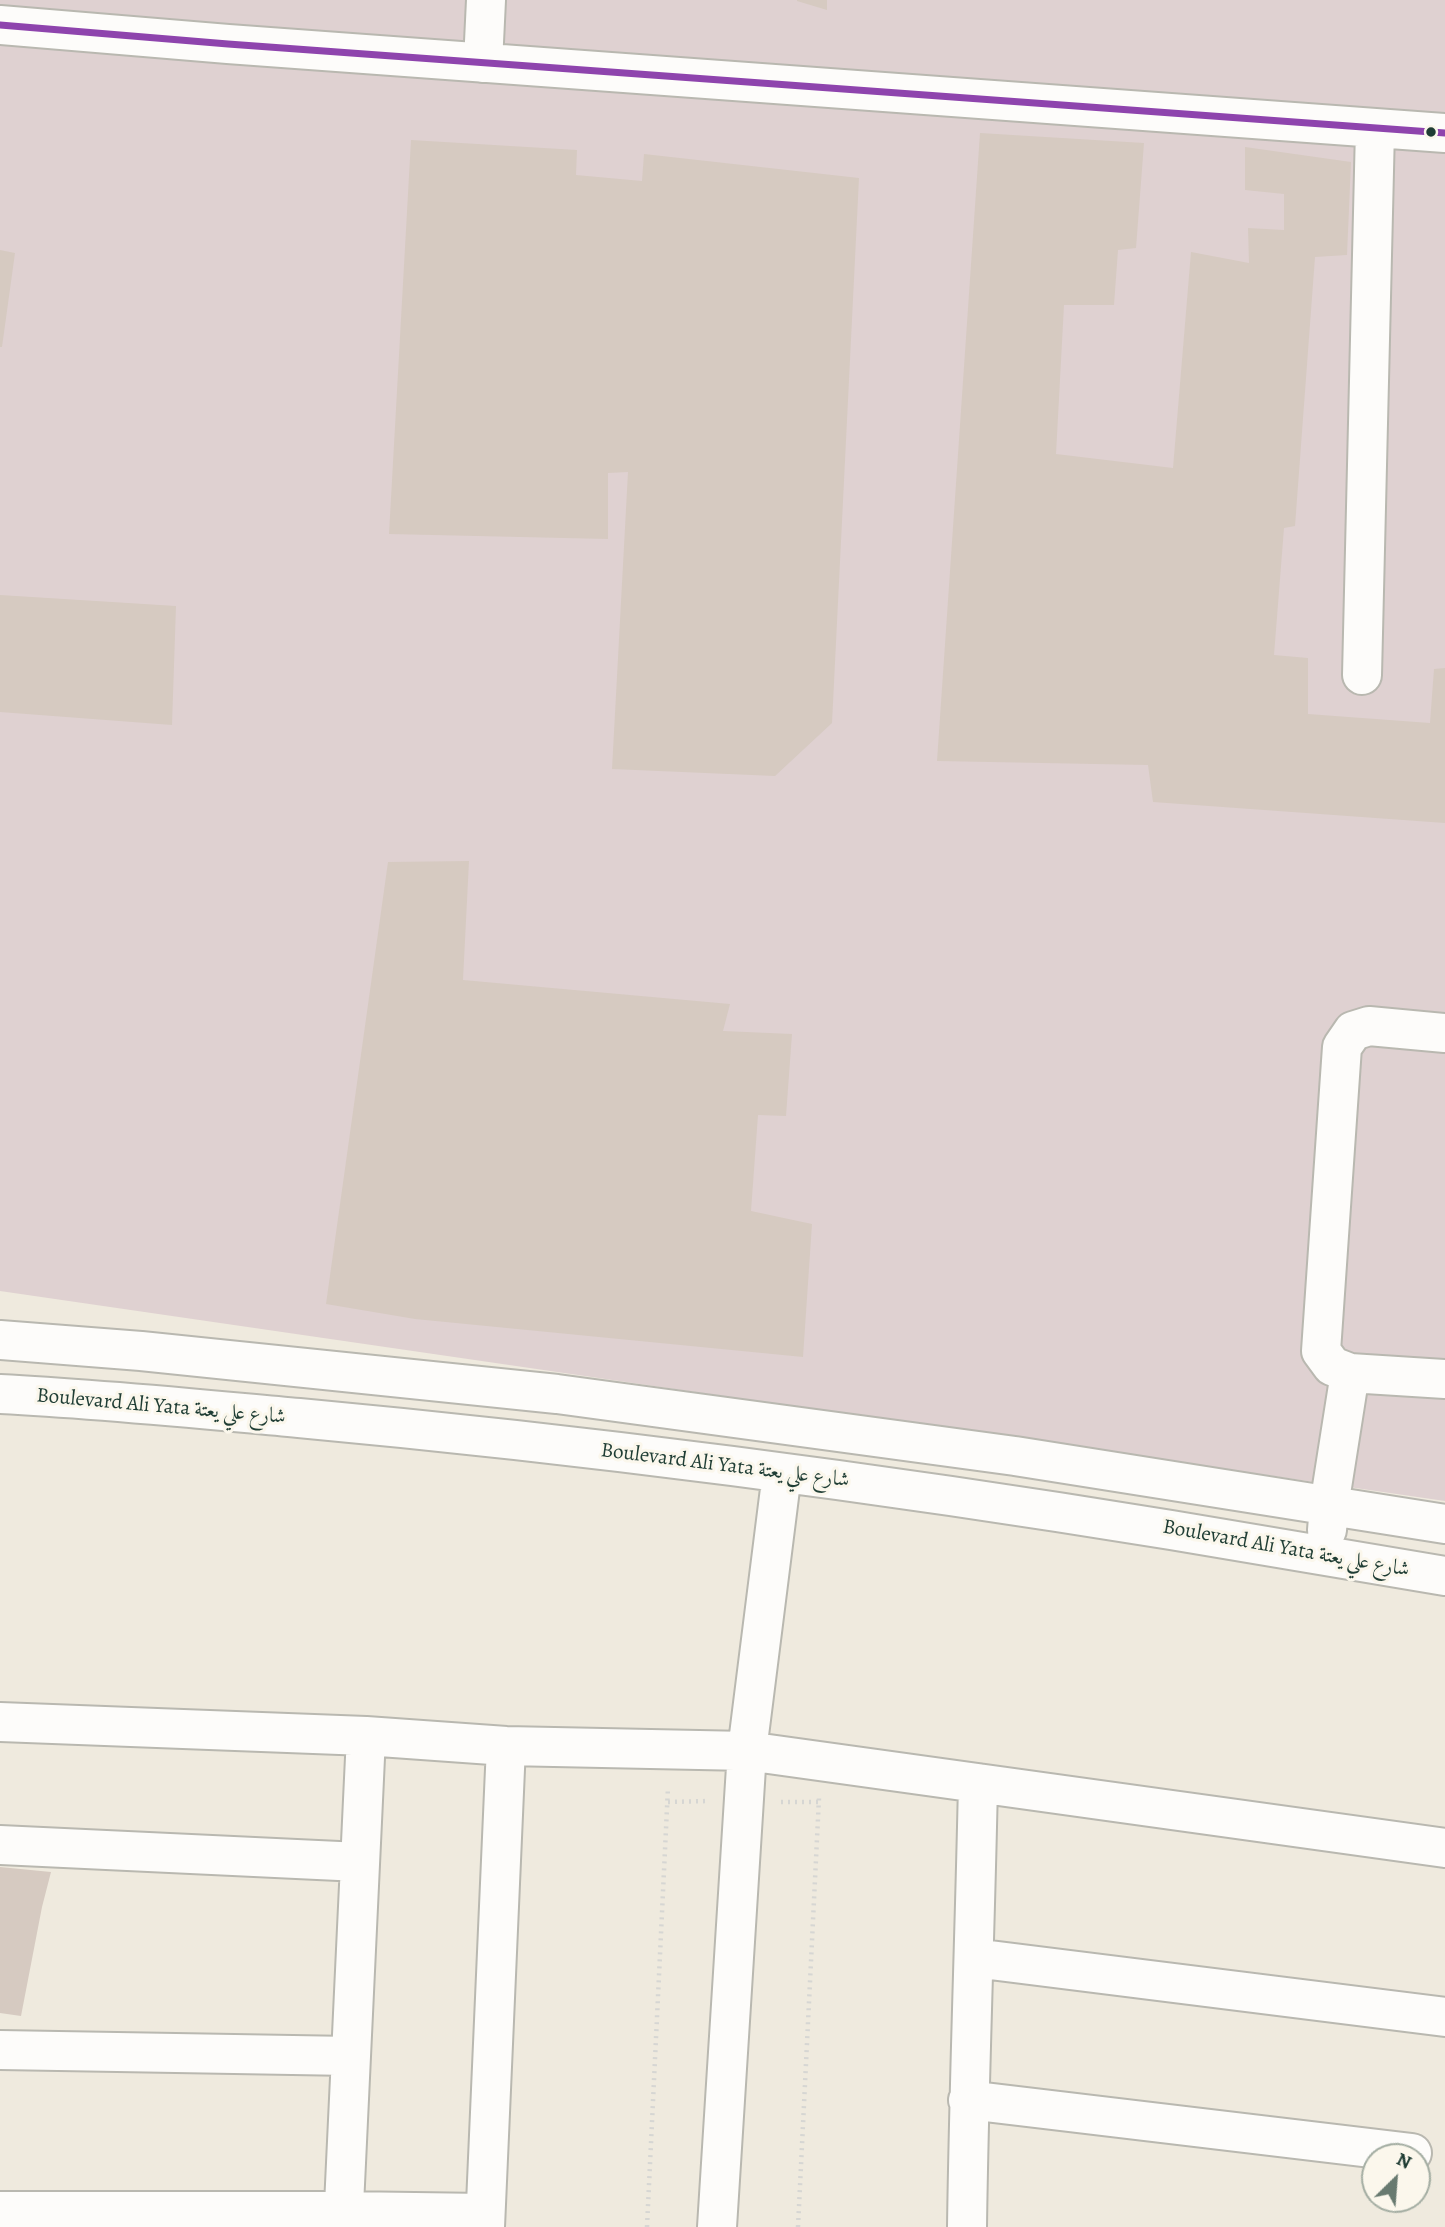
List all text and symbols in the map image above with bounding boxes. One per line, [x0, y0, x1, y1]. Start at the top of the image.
unlabelled marker [1424, 125, 1438, 139]
street label: Boulevard Ali Yata شارع علي يعتة [35, 1384, 287, 1430]
street label: Boulevard Ali Yata شارع علي يعتة [599, 1438, 851, 1494]
street label: Boulevard Ali Yata شارع علي يعتة [1161, 1515, 1411, 1583]
north arrow [1361, 2143, 1431, 2213]
text: N [1392, 2146, 1416, 2175]

